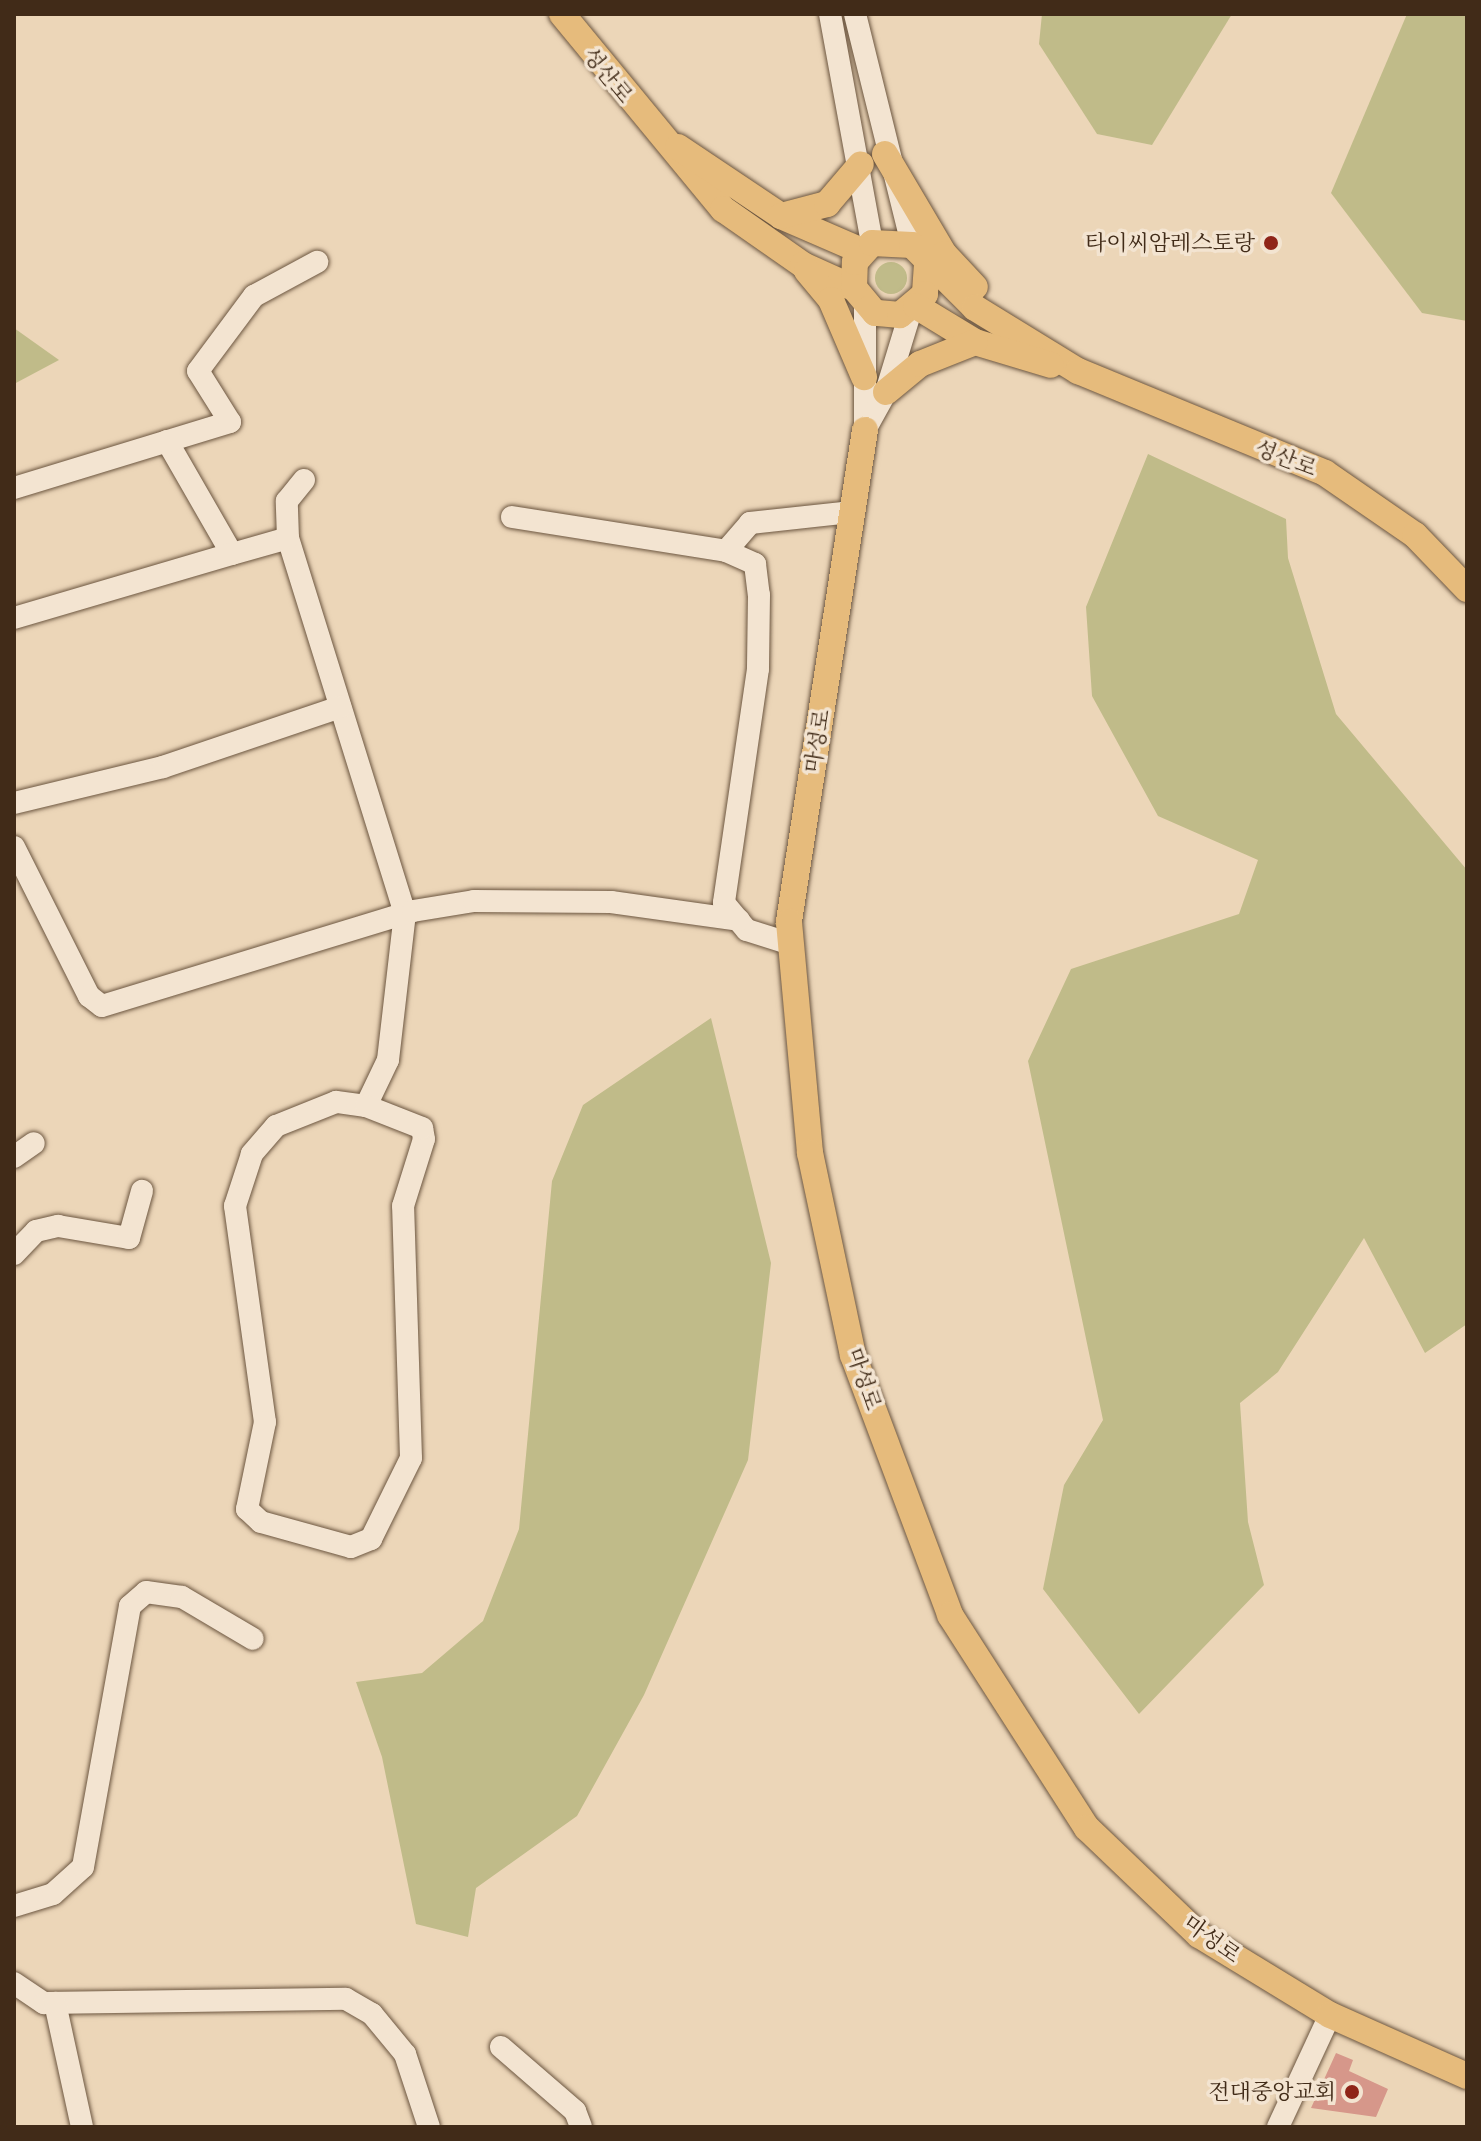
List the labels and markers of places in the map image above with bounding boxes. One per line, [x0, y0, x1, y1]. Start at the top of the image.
place label: 타이씨암레스토랑 [1085, 230, 1255, 256]
marker: 타이씨암레스토랑 [1262, 234, 1280, 252]
place label: 전대중앙교회 [1208, 2079, 1336, 2105]
marker: 전대중앙교회 [1343, 2083, 1361, 2101]

